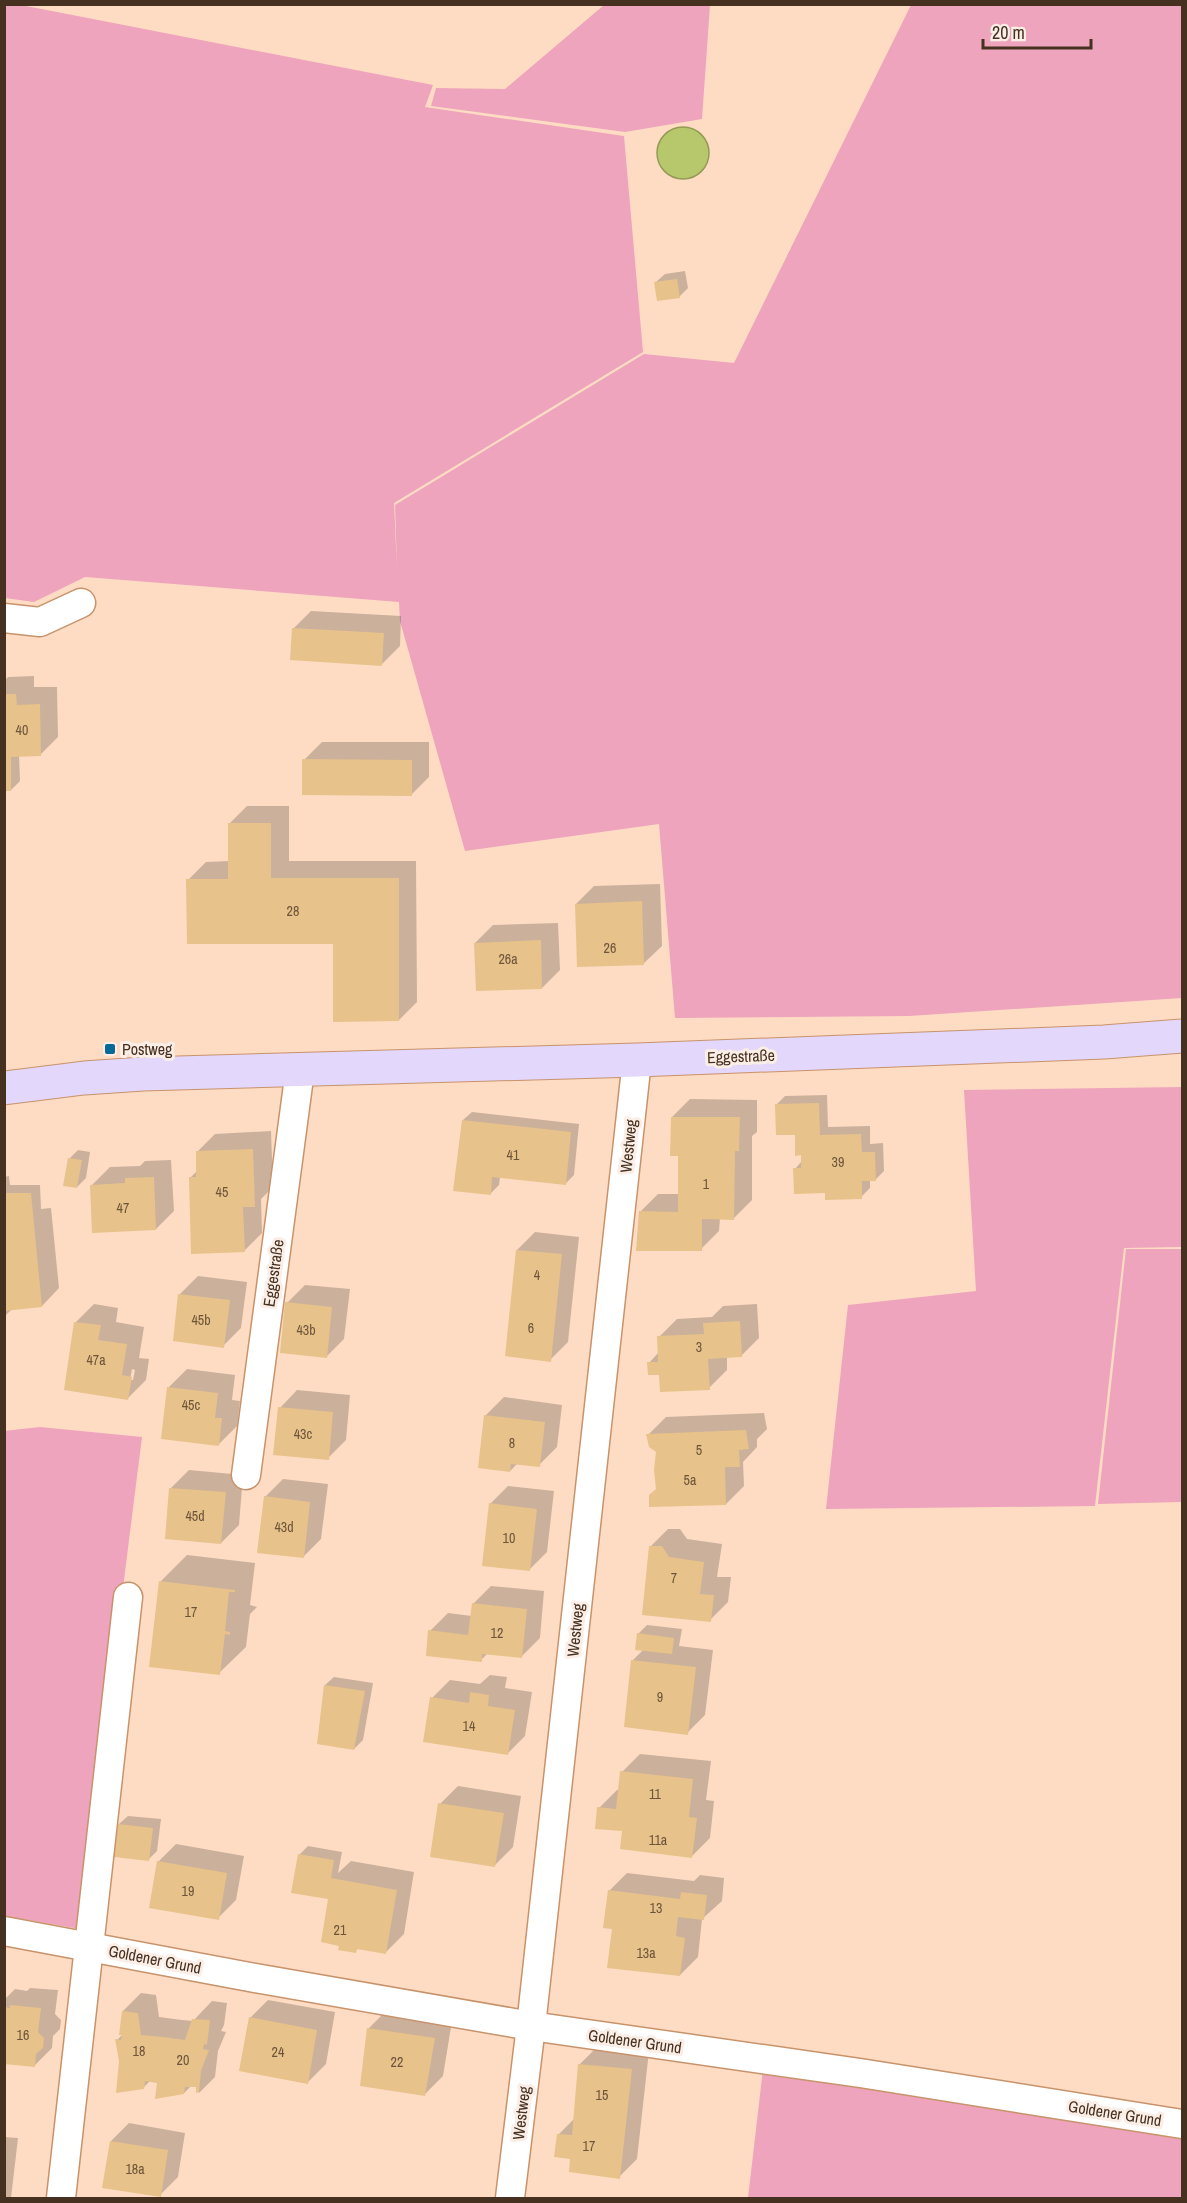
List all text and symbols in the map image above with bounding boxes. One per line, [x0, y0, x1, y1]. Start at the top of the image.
scale bar [983, 12, 1091, 50]
text: 20 m [992, 20, 1025, 45]
house number: 40 [16, 721, 28, 739]
house number: 28 [287, 902, 299, 920]
house number: 26 [604, 939, 616, 957]
house number: 26a [498, 950, 518, 968]
place label: Postweg [122, 1038, 173, 1060]
marker: Postweg [103, 1042, 117, 1056]
street label: Eggestraße [707, 1044, 775, 1068]
street label: Westweg [614, 1117, 642, 1174]
house number: 41 [507, 1146, 520, 1164]
house number: 39 [832, 1153, 844, 1171]
house number: 1 [703, 1175, 710, 1193]
house number: 45 [216, 1183, 228, 1201]
house number: 47 [117, 1199, 129, 1217]
street label: Eggestraße [257, 1238, 289, 1308]
house number: 4 [534, 1266, 541, 1284]
house number: 45b [191, 1311, 211, 1329]
house number: 6 [528, 1319, 534, 1337]
house number: 43b [296, 1321, 316, 1339]
house number: 3 [696, 1338, 702, 1356]
house number: 47a [86, 1351, 106, 1369]
house number: 45c [182, 1396, 201, 1414]
house number: 43c [294, 1425, 313, 1443]
house number: 8 [509, 1434, 515, 1452]
house number: 5 [696, 1441, 702, 1459]
house number: 5a [684, 1471, 697, 1489]
house number: 45d [185, 1507, 205, 1525]
house number: 43d [274, 1518, 294, 1536]
house number: 10 [503, 1529, 515, 1547]
house number: 7 [671, 1569, 677, 1587]
street label: Westweg [561, 1601, 589, 1658]
house number: 17 [185, 1603, 197, 1621]
house number: 12 [491, 1624, 503, 1642]
house number: 9 [657, 1688, 663, 1706]
house number: 14 [463, 1717, 476, 1735]
house number: 11 [649, 1785, 662, 1803]
house number: 11a [649, 1831, 668, 1849]
house number: 19 [182, 1882, 194, 1900]
house number: 13 [650, 1899, 662, 1917]
house number: 21 [334, 1921, 347, 1939]
street label: Goldener Grund [107, 1939, 203, 1979]
house number: 13a [636, 1944, 656, 1962]
street label: Goldener Grund [587, 2024, 683, 2058]
house number: 16 [17, 2026, 29, 2044]
house number: 18 [133, 2042, 145, 2060]
house number: 24 [272, 2043, 285, 2061]
house number: 20 [177, 2051, 189, 2069]
house number: 22 [391, 2053, 403, 2071]
street label: Westweg [507, 2084, 535, 2141]
house number: 15 [596, 2086, 608, 2104]
street label: Goldener Grund [1067, 2095, 1163, 2131]
house number: 17 [583, 2137, 595, 2155]
house number: 18a [125, 2160, 145, 2178]

